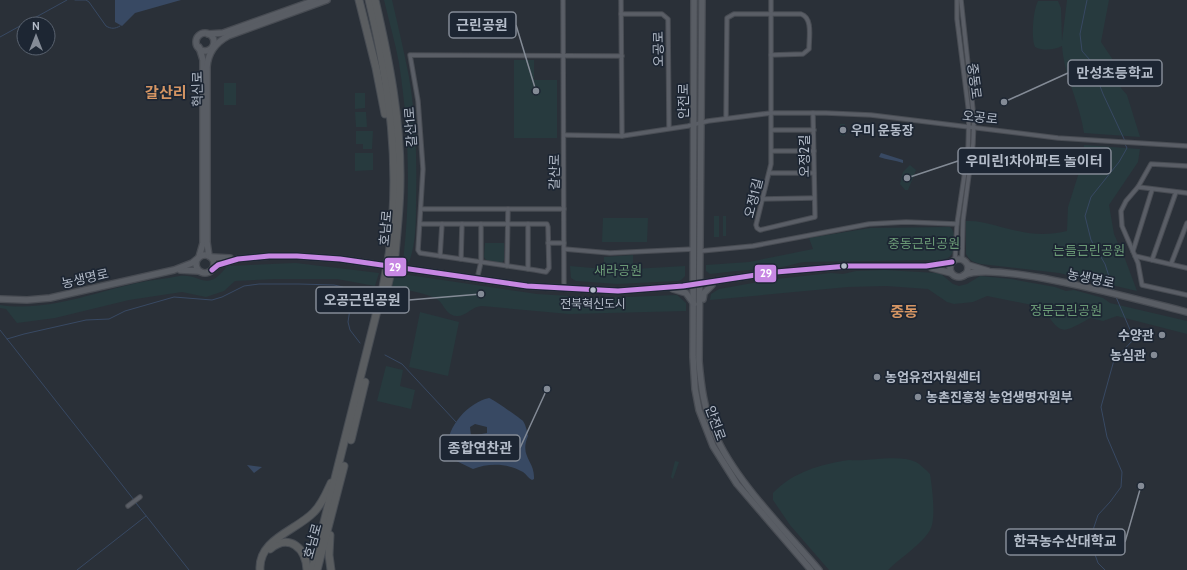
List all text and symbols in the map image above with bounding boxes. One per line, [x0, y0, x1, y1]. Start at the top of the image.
callout: 근린공원 [449, 12, 516, 38]
north arrow [16, 16, 56, 56]
text: 근린공원 [456, 16, 508, 34]
text: N [32, 19, 40, 33]
street label: 오공로 [650, 31, 666, 67]
callout: 만성초등학교 [1068, 60, 1162, 86]
street label: 중동로 [965, 62, 985, 100]
text: 만성초등학교 [1076, 64, 1154, 82]
street label: 혁신로 [189, 71, 205, 107]
street label: 안전로 [675, 83, 691, 119]
district label: 갈산리 [145, 84, 187, 102]
street label: 갈산1로 [401, 106, 419, 148]
street label: 오공로 [961, 107, 999, 127]
place label: 우미 운동장 [851, 122, 914, 138]
marker: 우미 운동장 [838, 125, 848, 135]
street label: 오정2길 [796, 135, 812, 177]
callout: 우미린1차아파트 놀이터 [958, 148, 1111, 174]
text: 우미린1차아파트 놀이터 [965, 152, 1103, 170]
street label: 갈산로 [546, 154, 562, 190]
street label: 오정1길 [740, 177, 766, 219]
street label: 호남로 [375, 209, 395, 247]
park label: 중동근린공원 [888, 235, 960, 251]
park label: 는들근린공원 [1053, 242, 1125, 258]
line badge: 29 [384, 257, 407, 277]
text: 29 [389, 260, 401, 274]
unlabelled marker [839, 261, 849, 271]
park label: 새라공원 [594, 262, 642, 278]
line badge: 29 [754, 264, 777, 283]
street label: 농생명로 [60, 265, 110, 291]
street label: 농생명로 [1066, 265, 1116, 291]
text: 29 [760, 266, 772, 280]
marker: 전북혁신도시 [588, 285, 598, 295]
callout: 오공근린공원 [316, 287, 409, 313]
text: 오공근린공원 [323, 291, 401, 309]
place label: 전북혁신도시 [560, 296, 626, 311]
park label: 정문근린공원 [1030, 302, 1102, 318]
district label: 중동 [890, 303, 918, 321]
place label: 수양관 [1118, 327, 1154, 343]
marker: 수양관 [1157, 330, 1167, 340]
place label: 농심관 [1110, 347, 1146, 363]
marker: 농심관 [1149, 350, 1159, 360]
place label: 농업유전자원센터 [885, 369, 981, 385]
marker: 농업유전자원센터 [872, 372, 882, 382]
place label: 농촌진흥청 농업생명자원부 [926, 389, 1072, 405]
marker: 농촌진흥청 농업생명자원부 [913, 392, 923, 402]
street label: 안전로 [702, 403, 730, 443]
callout: 종합연찬관 [440, 435, 520, 461]
text: 종합연찬관 [448, 439, 512, 457]
street label: 호남로 [300, 522, 324, 560]
callout: 한국농수산대학교 [1006, 529, 1125, 555]
text: 한국농수산대학교 [1013, 532, 1117, 550]

